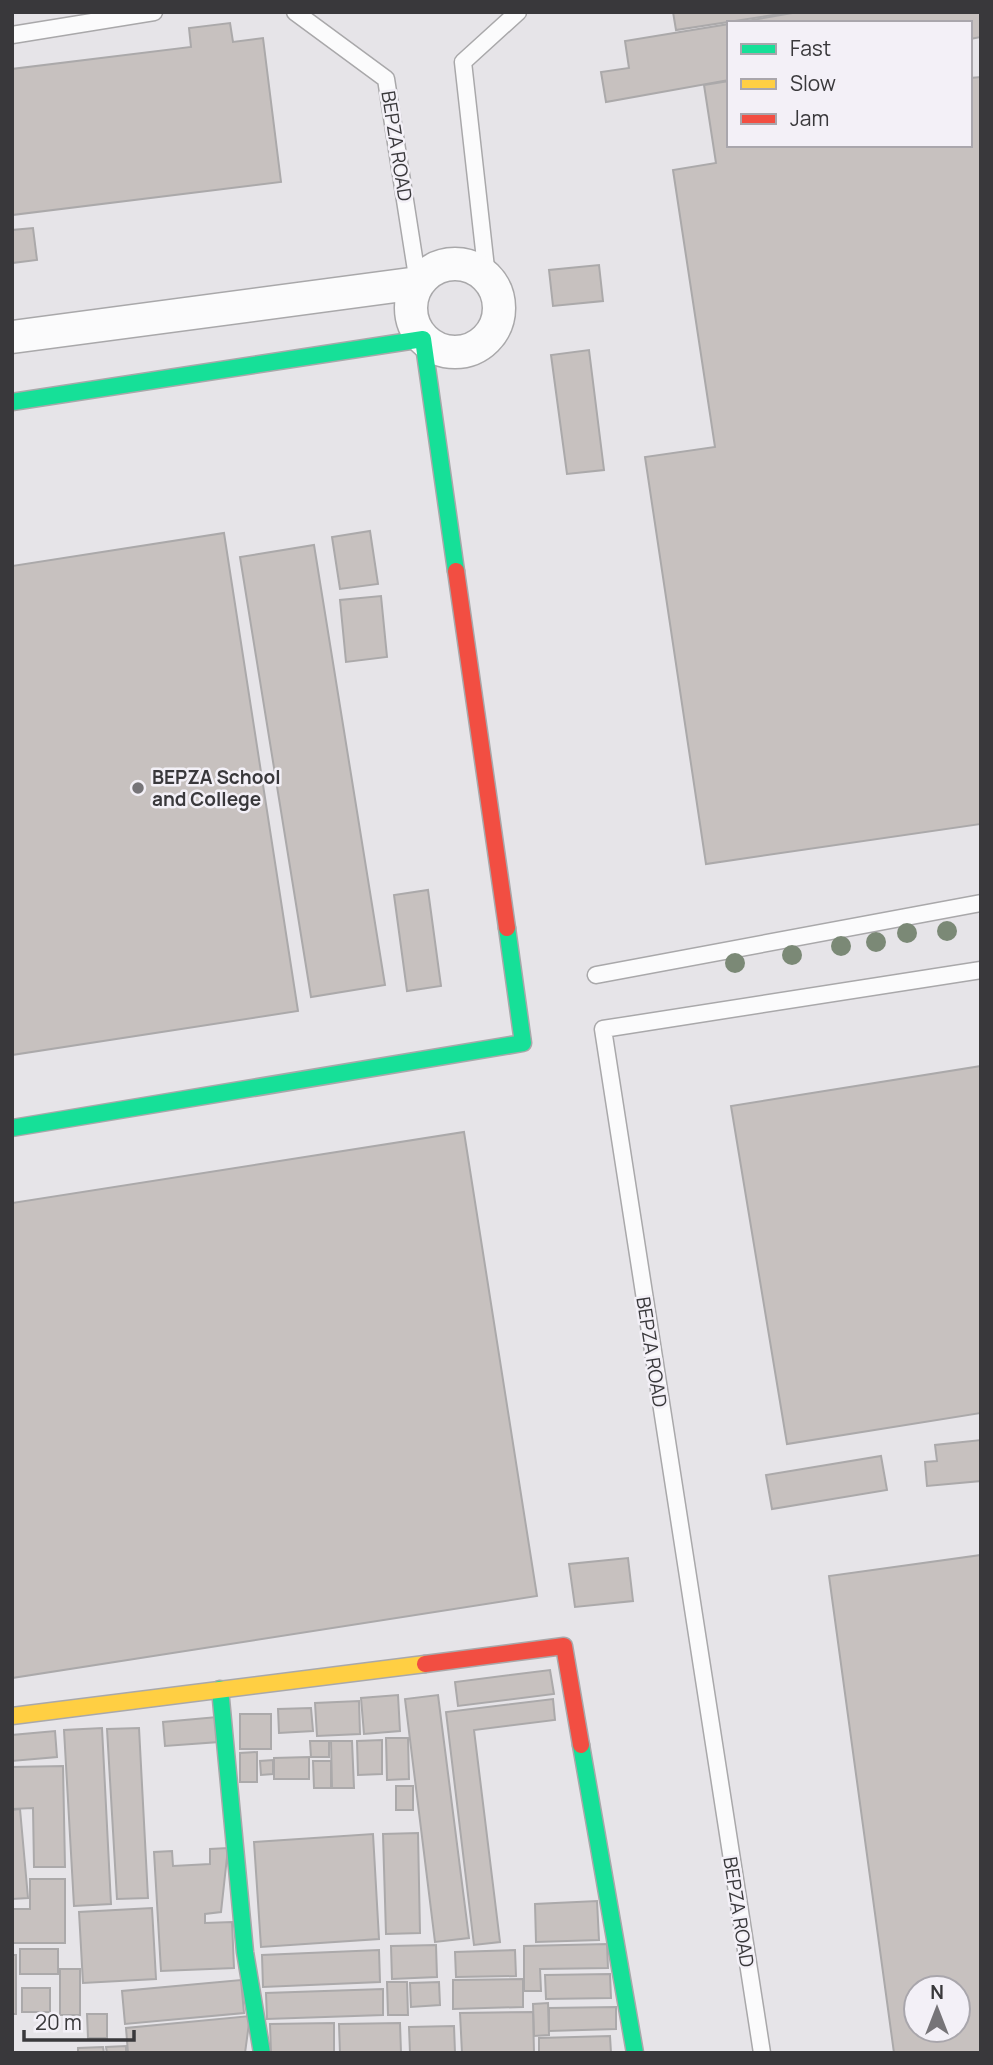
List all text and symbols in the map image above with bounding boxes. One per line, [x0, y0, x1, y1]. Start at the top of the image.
legend [727, 21, 972, 147]
text: Fast [790, 34, 831, 62]
text: Slow [790, 69, 836, 97]
street label: BEPZA ROAD [375, 89, 419, 203]
text: Jam [790, 104, 829, 132]
place label: BEPZA School and College [152, 764, 281, 812]
marker: BEPZA School and College [130, 780, 146, 796]
street label: BEPZA ROAD [630, 1295, 674, 1409]
street label: BEPZA ROAD [717, 1855, 761, 1969]
north arrow [902, 1974, 972, 2044]
text: N [930, 1979, 944, 2005]
scale bar [24, 1998, 135, 2042]
text: 20 m [35, 2008, 82, 2036]

